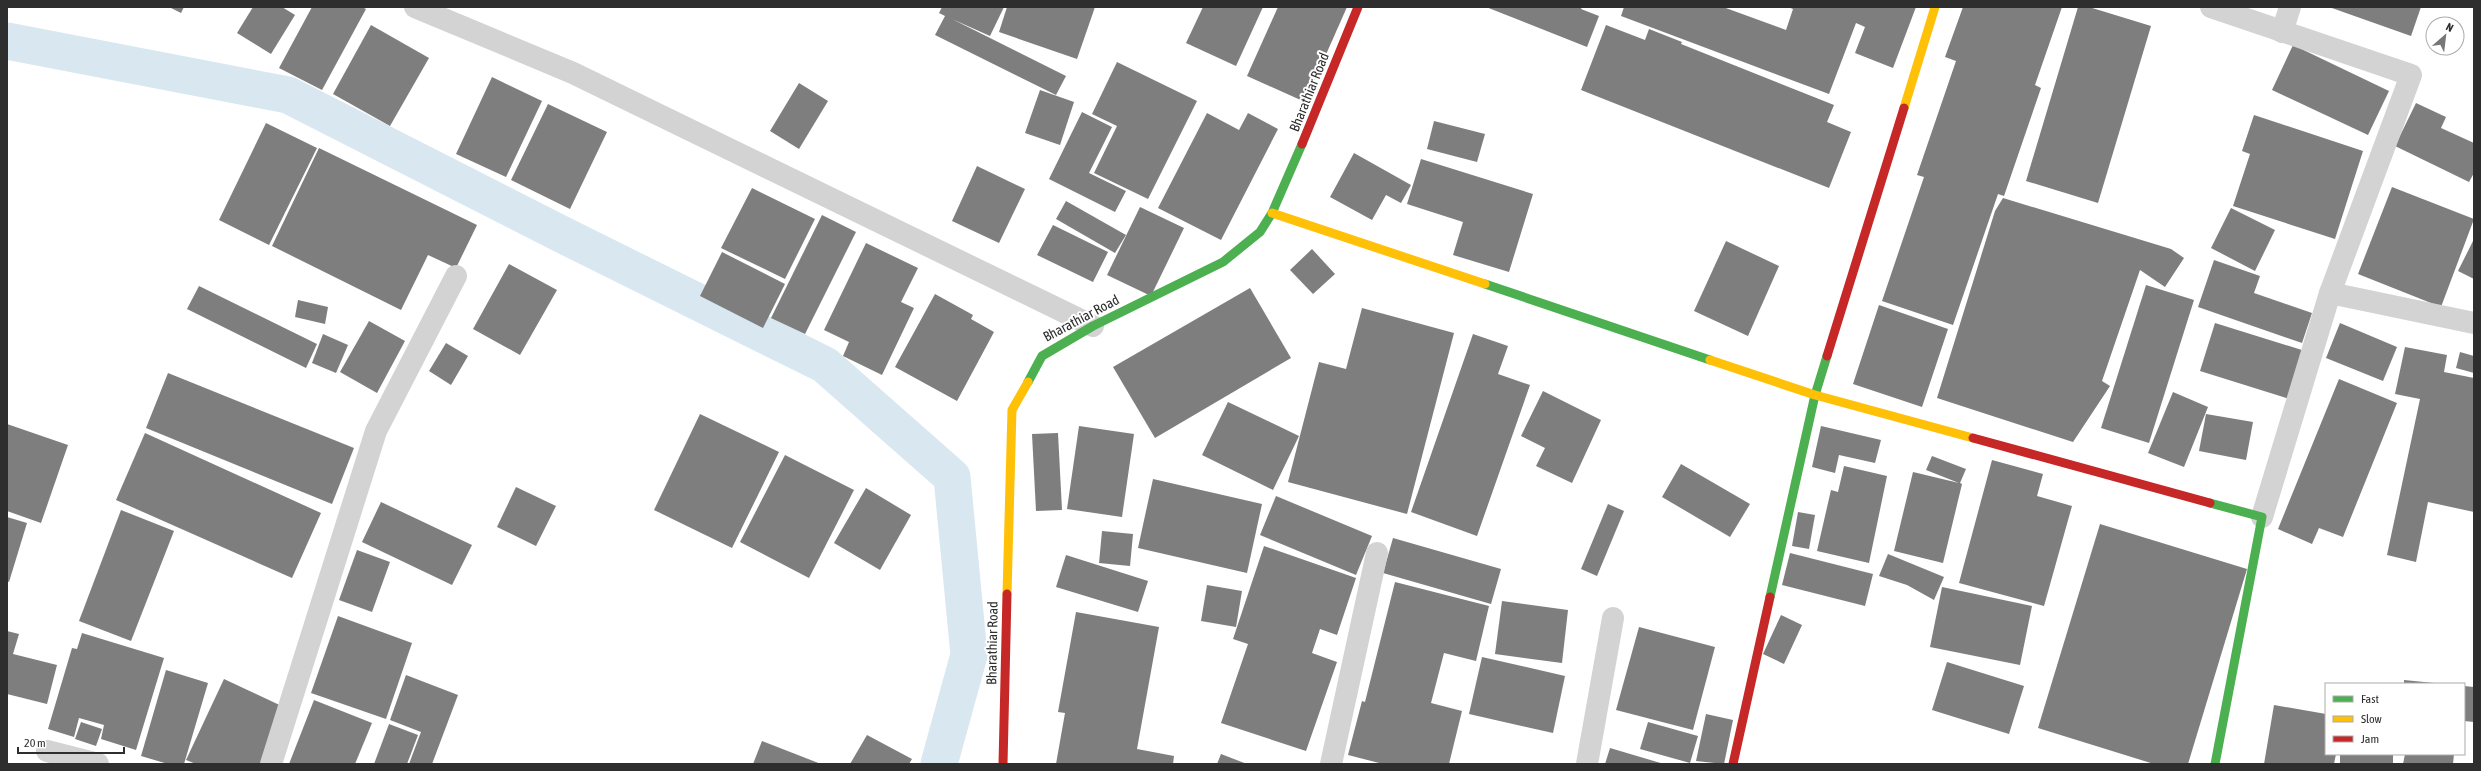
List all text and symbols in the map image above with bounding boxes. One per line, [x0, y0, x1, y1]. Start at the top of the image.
north arrow [2425, 16, 2465, 56]
text: N [2444, 20, 2455, 34]
street label: Bharathiar Road [1286, 50, 1332, 134]
street label: Bharathiar Road [1040, 291, 1122, 345]
street label: Bharathiar Road [983, 601, 1001, 685]
legend [2325, 683, 2465, 755]
text: Fast [2361, 692, 2379, 706]
text: Slow [2361, 712, 2382, 726]
scale bar [18, 729, 124, 755]
text: Jam [2361, 732, 2379, 746]
text: 20 m [24, 736, 46, 750]

